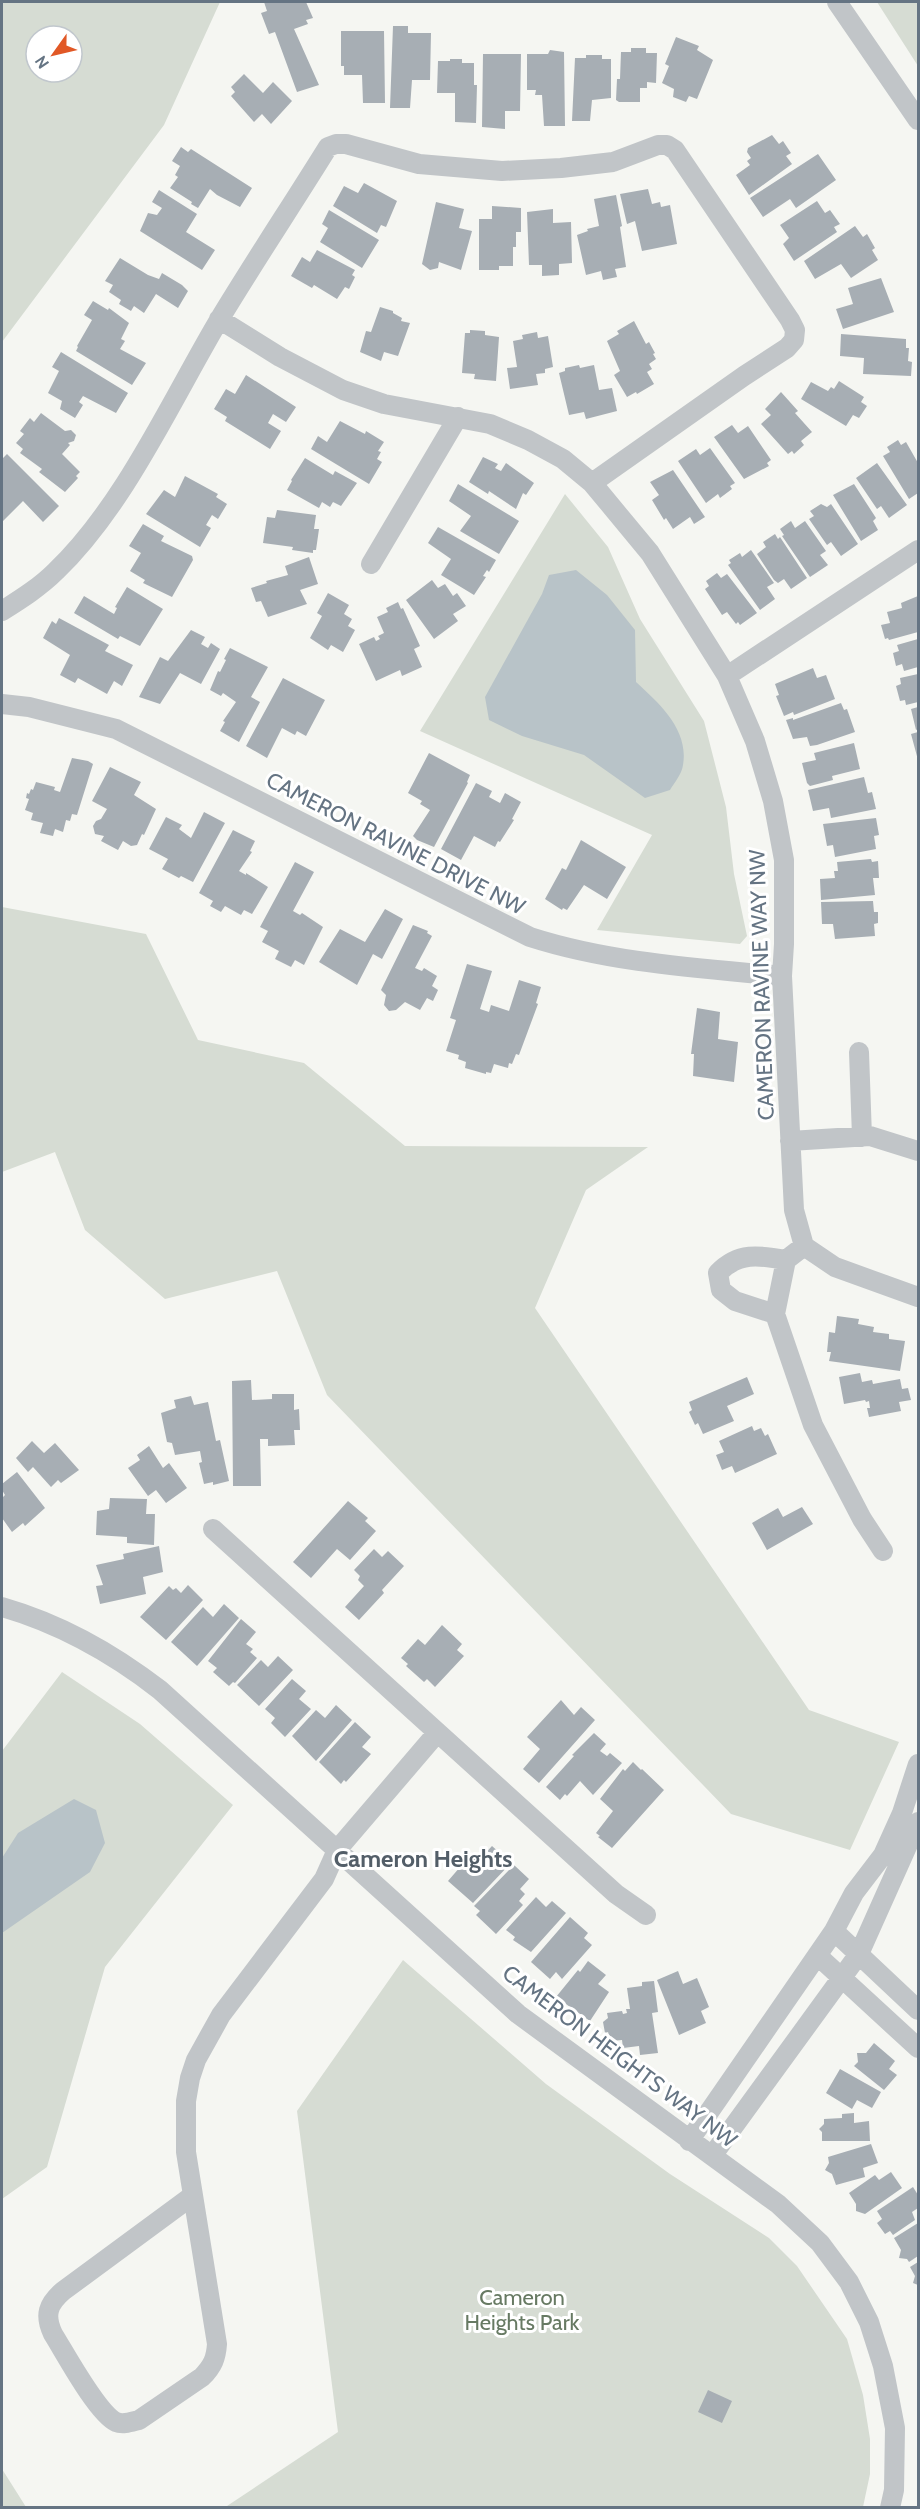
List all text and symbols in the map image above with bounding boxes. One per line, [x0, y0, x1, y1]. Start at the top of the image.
north arrow [24, 24, 84, 84]
text: N [31, 52, 53, 72]
street label: CAMERON RAVINE DRIVE NW [262, 766, 530, 921]
street label: CAMERON RAVINE WAY NW [743, 849, 780, 1121]
district label: Cameron Heights [334, 1844, 512, 1873]
street label: CAMERON HEIGHTS WAY NW [497, 1959, 742, 2154]
park label: Cameron Heights Park [465, 2284, 580, 2336]

